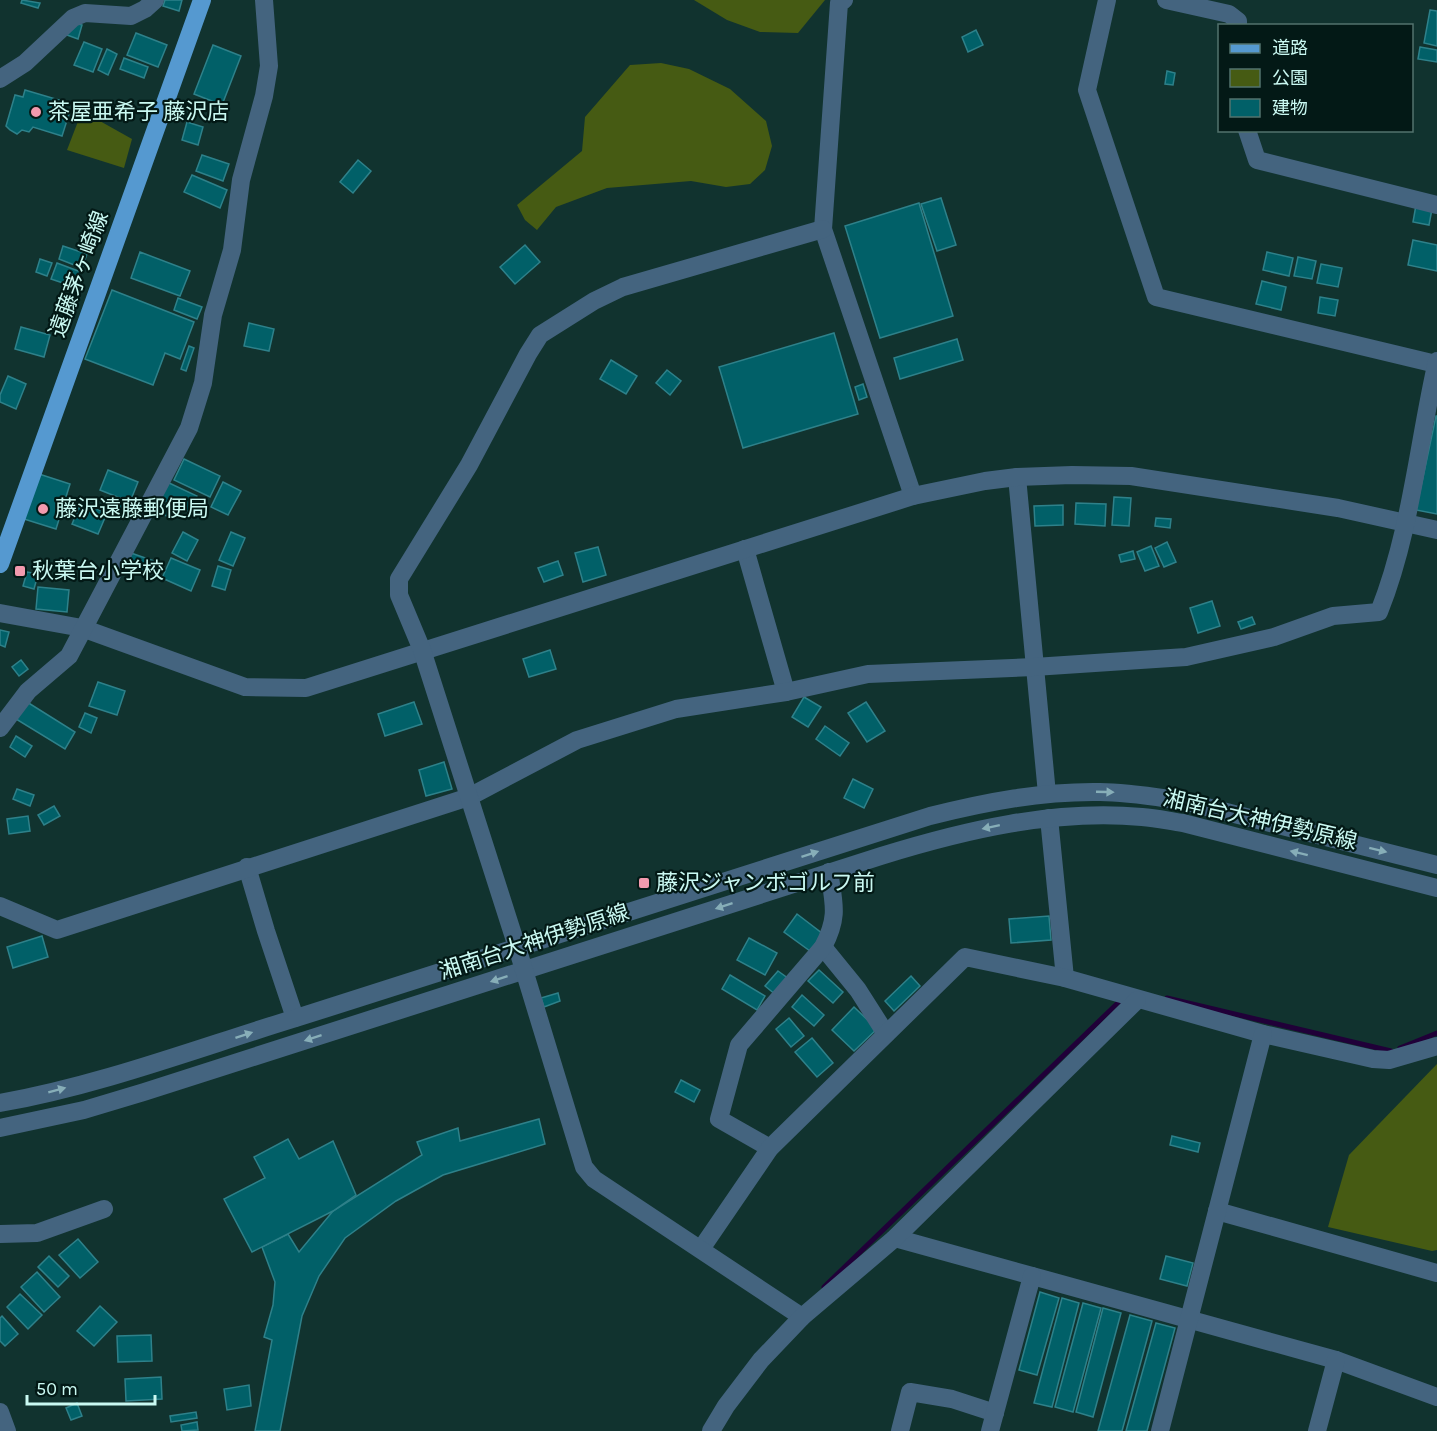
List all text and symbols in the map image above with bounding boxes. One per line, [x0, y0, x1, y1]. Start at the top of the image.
legend [1218, 24, 1413, 132]
text: 道路 [1272, 37, 1308, 59]
text: 公園 [1272, 67, 1308, 89]
text: 建物 [1272, 97, 1308, 119]
place label: 茶屋亜希子 藤沢店 [48, 99, 229, 125]
marker: 茶屋亜希子 藤沢店 [29, 105, 43, 119]
street label: 遠藤茅ヶ崎線 [44, 208, 114, 340]
place label: 藤沢遠藤郵便局 [55, 496, 209, 522]
marker: 藤沢遠藤郵便局 [36, 502, 50, 516]
place label: 秋葉台小学校 [32, 558, 164, 584]
marker: 秋葉台小学校 [13, 564, 27, 578]
street label: 湘南台大神伊勢原線 [1161, 785, 1359, 855]
one-way arrow [1096, 788, 1115, 797]
one-way arrow [982, 823, 1001, 832]
one-way arrow [1368, 845, 1387, 855]
one-way arrow [1290, 847, 1308, 857]
one-way arrow [801, 849, 819, 858]
place label: 藤沢ジャンボゴルフ前 [656, 870, 875, 896]
marker: 藤沢ジャンボゴルフ前 [637, 876, 651, 890]
street label: 湘南台大神伊勢原線 [436, 899, 632, 985]
one-way arrow [715, 902, 733, 912]
one-way arrow [490, 975, 508, 984]
one-way arrow [235, 1029, 253, 1039]
one-way arrow [304, 1034, 322, 1043]
one-way arrow [48, 1085, 66, 1094]
scale bar [27, 1368, 154, 1406]
text: 50 m [36, 1378, 78, 1400]

